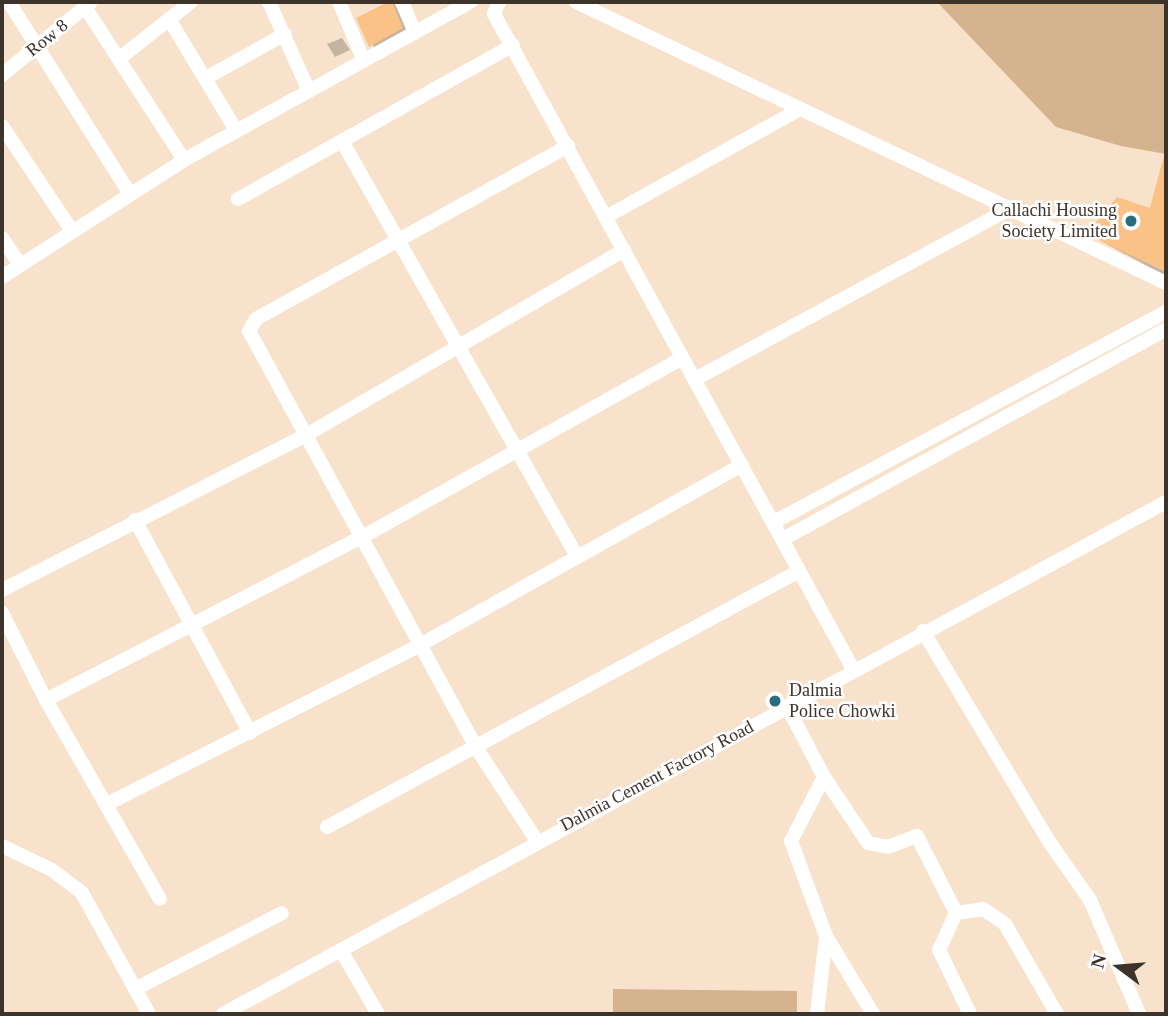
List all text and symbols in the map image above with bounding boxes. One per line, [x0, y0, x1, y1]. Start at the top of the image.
street label: Row 8 [22, 15, 72, 61]
place label: Callachi Housing Society Limited [992, 200, 1117, 242]
marker: Callachi Housing Society Limited [1123, 213, 1139, 229]
place label: Dalmia Police Chowki [789, 680, 895, 722]
marker: Dalmia Police Chowki [767, 693, 783, 709]
street label: Dalmia Cement Factory Road [557, 716, 757, 836]
north arrow [1084, 932, 1154, 1002]
text: N [1086, 952, 1110, 971]

